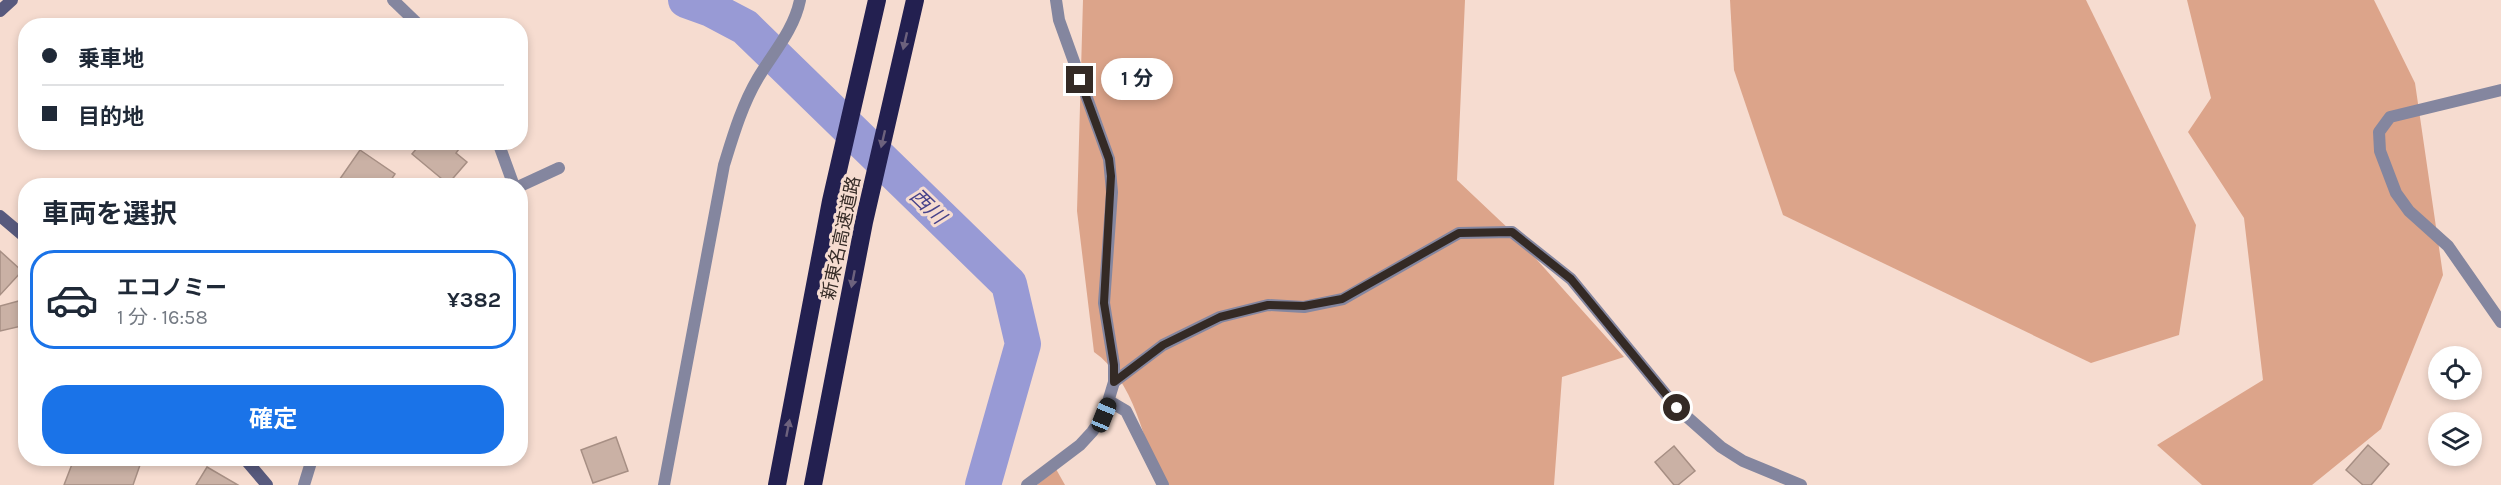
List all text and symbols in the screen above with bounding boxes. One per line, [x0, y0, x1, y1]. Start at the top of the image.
one-way arrow [900, 32, 910, 50]
text: 乗車地 [78, 46, 144, 72]
callout: 1 分 [1101, 59, 1173, 101]
route end [1066, 66, 1093, 93]
text: 1 分 [1121, 67, 1153, 90]
text: 目的地 [78, 104, 144, 130]
one-way arrow [878, 130, 887, 149]
street label: 新東名高速道路 [817, 174, 865, 302]
water label: 西川 [905, 184, 951, 230]
text: 車両を選択 [42, 198, 177, 230]
one-way arrow [848, 270, 857, 289]
icon: car [45, 273, 99, 327]
text: エコノミー [117, 275, 227, 301]
text: ¥382 [447, 287, 501, 313]
text: 1 分 · 16:58 [117, 306, 208, 329]
map controls [2428, 346, 2482, 466]
button: locate [2428, 346, 2482, 400]
button: 確定 [42, 385, 504, 454]
route start [1663, 394, 1690, 421]
car [1089, 395, 1119, 435]
button: layers [2428, 412, 2482, 466]
one-way arrow [784, 418, 793, 437]

